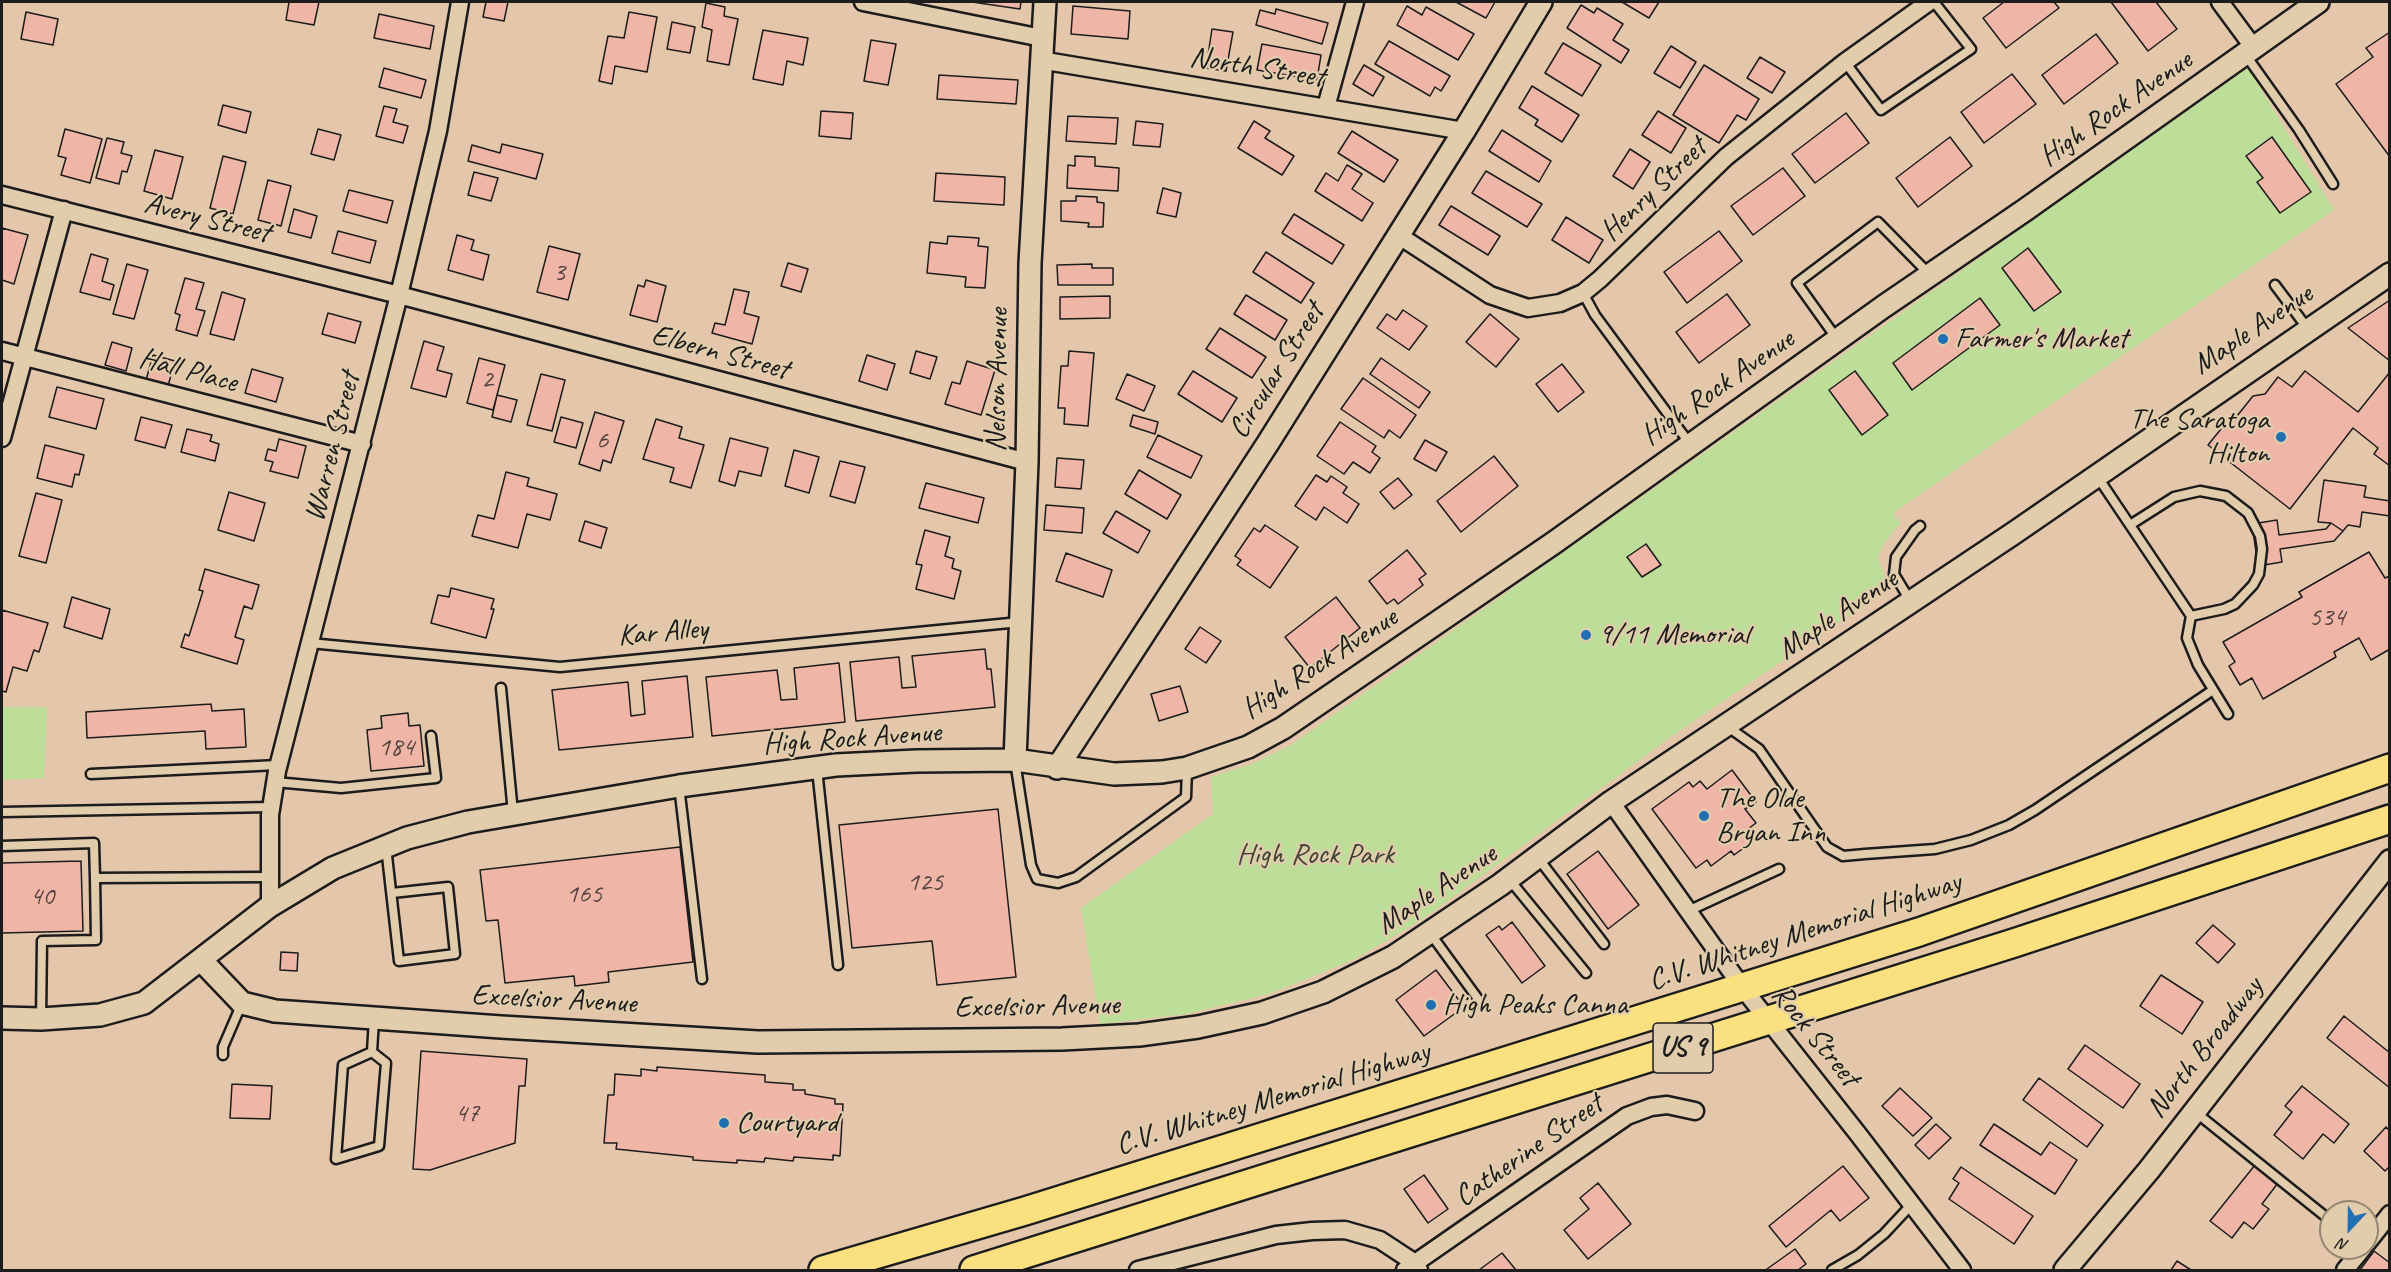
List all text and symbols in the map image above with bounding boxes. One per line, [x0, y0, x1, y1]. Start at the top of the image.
street label: North Street [1187, 40, 1327, 96]
street label: High Rock Avenue [2033, 43, 2199, 175]
street label: Henry Street [1593, 131, 1715, 249]
street label: Avery Street [140, 186, 274, 252]
house number: 3 [553, 257, 565, 289]
street label: Maple Avenue [2186, 277, 2320, 383]
street label: Circular Street [1221, 297, 1333, 445]
street label: Nelson Avenue [979, 308, 1017, 452]
street label: Elbern Street [647, 317, 793, 389]
place label: Farmer's Market [1955, 321, 2128, 357]
street label: High Rock Avenue [1635, 322, 1801, 454]
marker: Farmer's Market [1936, 332, 1950, 346]
street label: Hall Place [135, 341, 241, 401]
house number: 2 [481, 364, 493, 396]
street label: Warren Street [297, 369, 369, 525]
place label: The Saratoga Hilton [2129, 402, 2269, 472]
house number: 6 [596, 425, 608, 457]
marker: The Saratoga Hilton [2274, 430, 2288, 444]
street label: Maple Avenue [1771, 562, 1905, 668]
street label: High Rock Avenue [1235, 600, 1405, 728]
house number: 534 [2309, 602, 2345, 634]
street label: Kar Alley [617, 611, 709, 655]
place label: 9/11 Memorial [1598, 617, 1749, 653]
marker: 9/11 Memorial [1579, 628, 1593, 642]
street label: High Rock Avenue [762, 715, 942, 763]
house number: 184 [378, 732, 414, 764]
place label: The Olde Bryan Inn [1716, 781, 1825, 852]
marker: The Olde Bryan Inn [1697, 809, 1711, 823]
park label: High Rock Park [1236, 837, 1394, 873]
street label: Maple Avenue [1370, 837, 1504, 943]
street label: C.V. Whitney Memorial Highway [1644, 864, 1966, 1000]
house number: 125 [907, 867, 943, 899]
house number: 165 [566, 879, 602, 911]
house number: 40 [30, 881, 54, 913]
street label: North Broadway [2139, 970, 2271, 1126]
street label: Excelsior Avenue [471, 978, 637, 1022]
street label: Rock Street [1763, 978, 1867, 1094]
place label: High Peaks Canna [1443, 987, 1627, 1023]
street label: Excelsior Avenue [954, 988, 1120, 1026]
marker: High Peaks Canna [1424, 998, 1438, 1012]
road number: US 9 [1653, 1023, 1713, 1073]
street label: C.V. Whitney Memorial Highway [1112, 1034, 1434, 1164]
street label: Catherine Street [1448, 1087, 1610, 1215]
house number: 47 [455, 1098, 479, 1130]
place label: Courtyard [736, 1105, 838, 1141]
marker: Courtyard [717, 1116, 731, 1130]
north arrow [2319, 1200, 2379, 1260]
text: N [2335, 1234, 2351, 1256]

